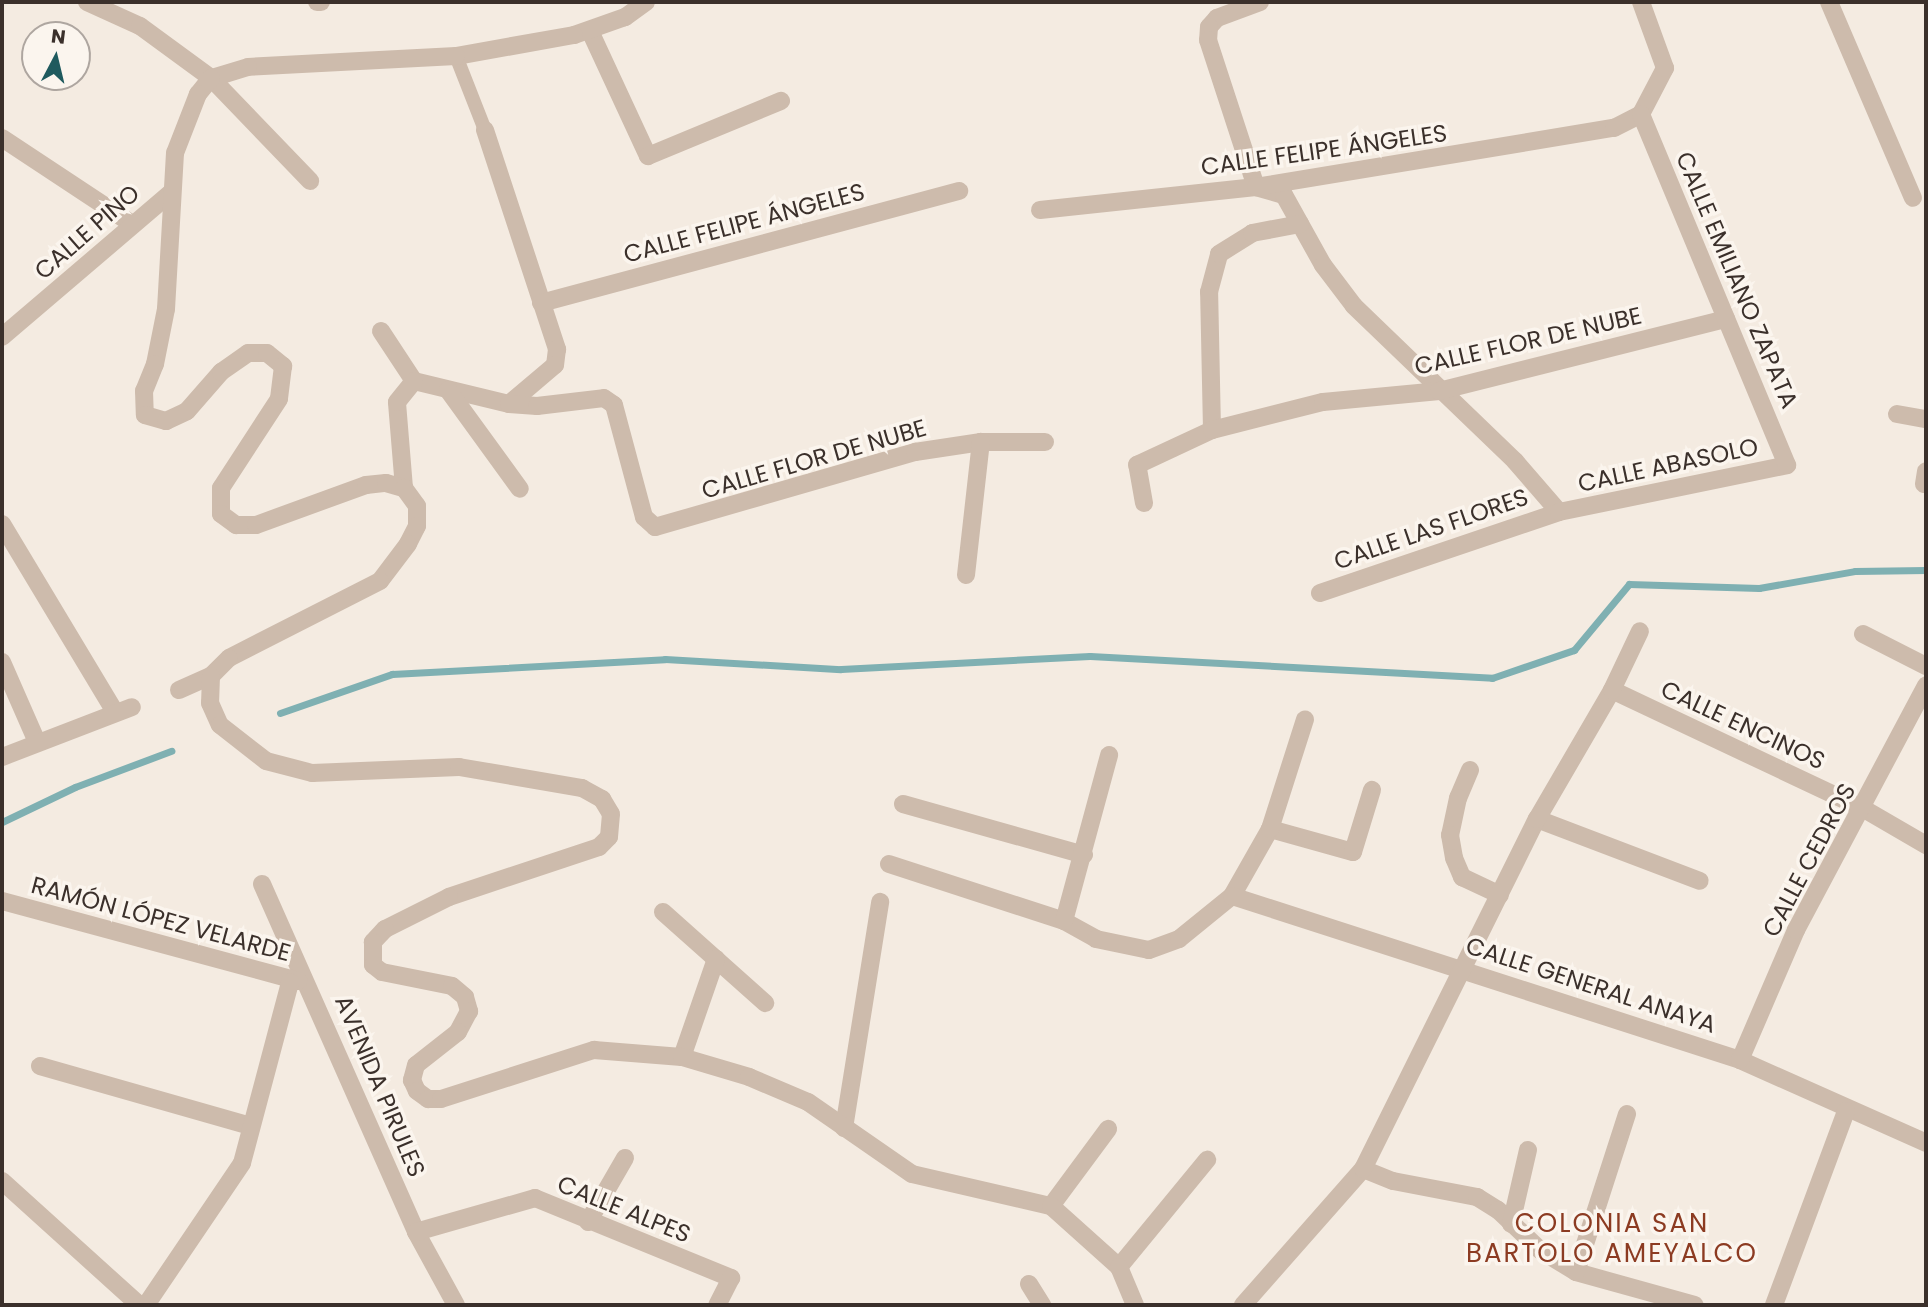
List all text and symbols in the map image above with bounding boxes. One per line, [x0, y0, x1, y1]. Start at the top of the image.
north arrow [21, 21, 91, 91]
text: N [50, 22, 67, 51]
street label: CALLE FELIPE ÁNGELES [1199, 118, 1449, 182]
street label: CALLE EMILIANO ZAPATA [1670, 147, 1804, 413]
street label: CALLE FELIPE ÁNGELES [620, 177, 868, 269]
street label: CALLE PINO [29, 179, 145, 285]
street label: CALLE FLOR DE NUBE [1412, 301, 1644, 381]
street label: CALLE FLOR DE NUBE [698, 413, 930, 505]
street label: CALLE ABASOLO [1575, 432, 1761, 498]
street label: CALLE LAS FLORES [1330, 482, 1532, 576]
street label: CALLE ENCINOS [1656, 674, 1830, 776]
street label: CALLE CEDROS [1756, 778, 1862, 942]
street label: RAMÓN LÓPEZ VELARDE [28, 870, 294, 968]
street label: CALLE GENERAL ANAYA [1462, 931, 1720, 1039]
street label: AVENIDA PIRULES [329, 991, 431, 1181]
street label: CALLE ALPES [553, 1169, 695, 1249]
district label: COLONIA SAN BARTOLO AMEYALCO [1468, 1208, 1756, 1270]

